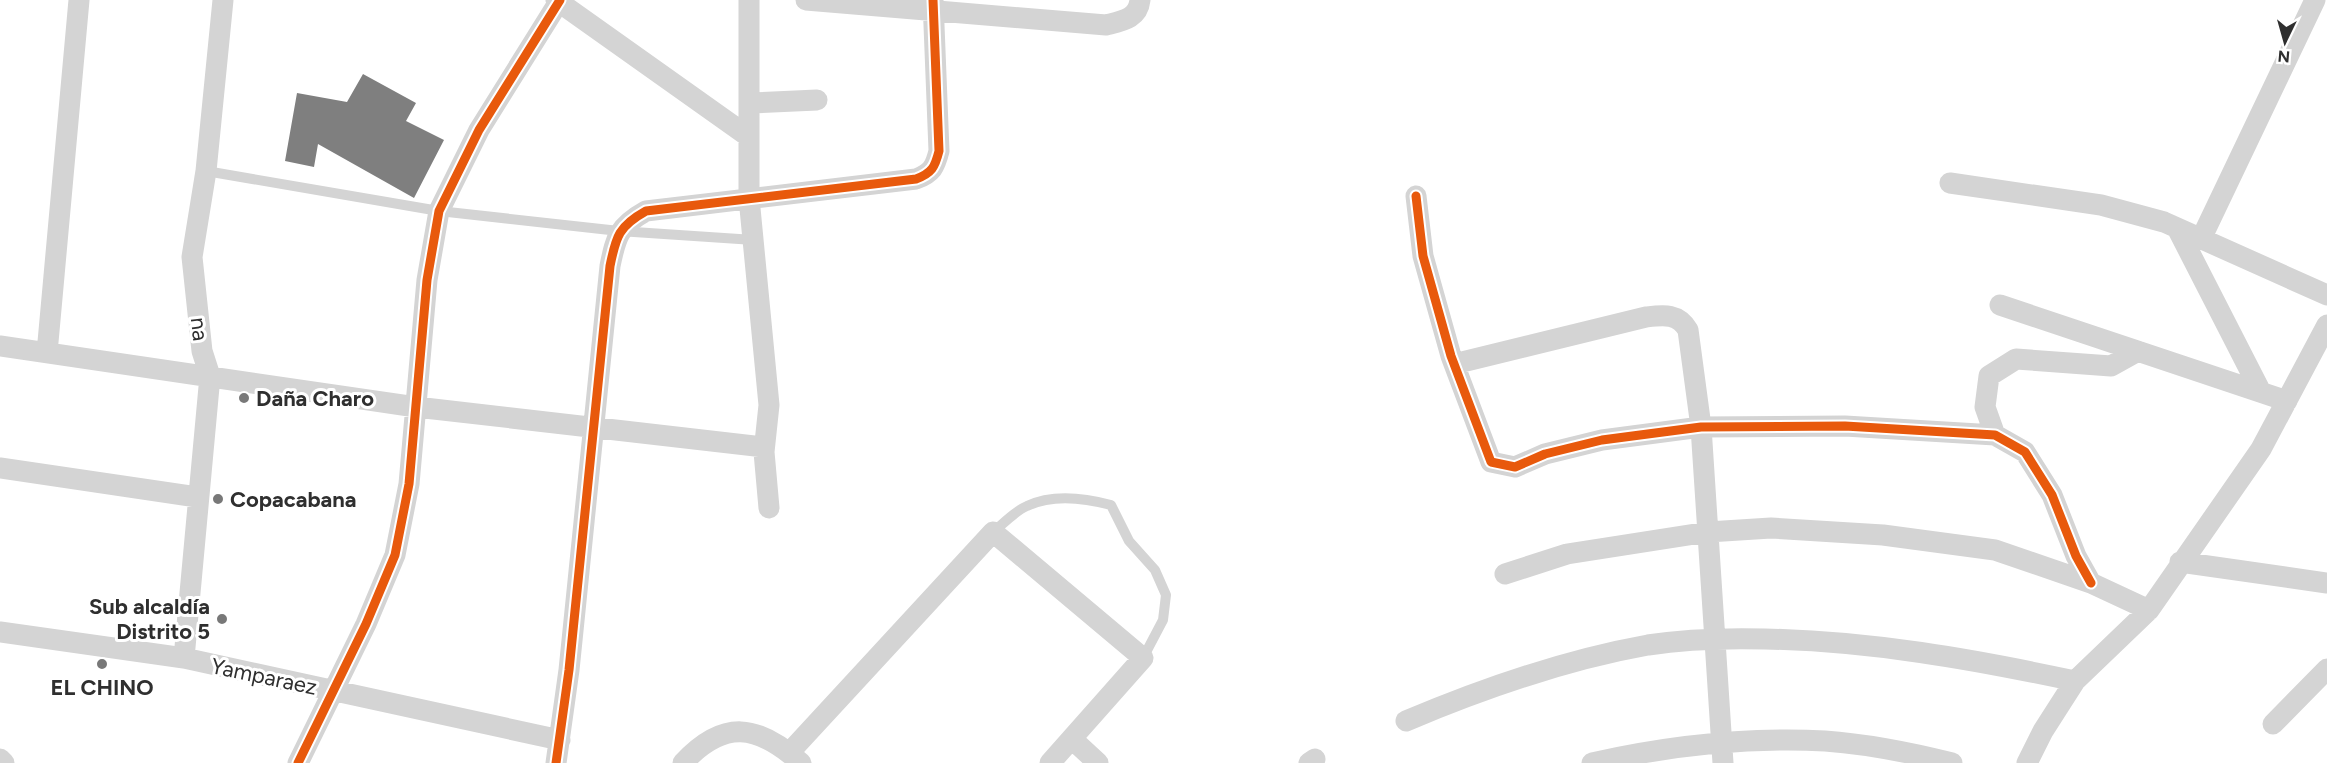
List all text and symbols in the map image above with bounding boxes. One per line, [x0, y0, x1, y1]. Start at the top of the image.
north arrow [2255, 12, 2315, 72]
text: N [2277, 46, 2291, 66]
street label: na [185, 316, 214, 342]
place label: Daña Charo [256, 385, 374, 412]
marker: Daña Charo [237, 391, 251, 405]
place label: Copacabana [230, 486, 356, 513]
marker: Copacabana [211, 492, 225, 506]
place label: Sub alcaldía Distrito 5 [89, 593, 210, 645]
marker: Sub alcaldía Distrito 5 [215, 612, 229, 626]
street label: Yamparaez [208, 652, 319, 701]
marker: EL CHINO [95, 657, 109, 671]
place label: EL CHINO [50, 674, 154, 701]

